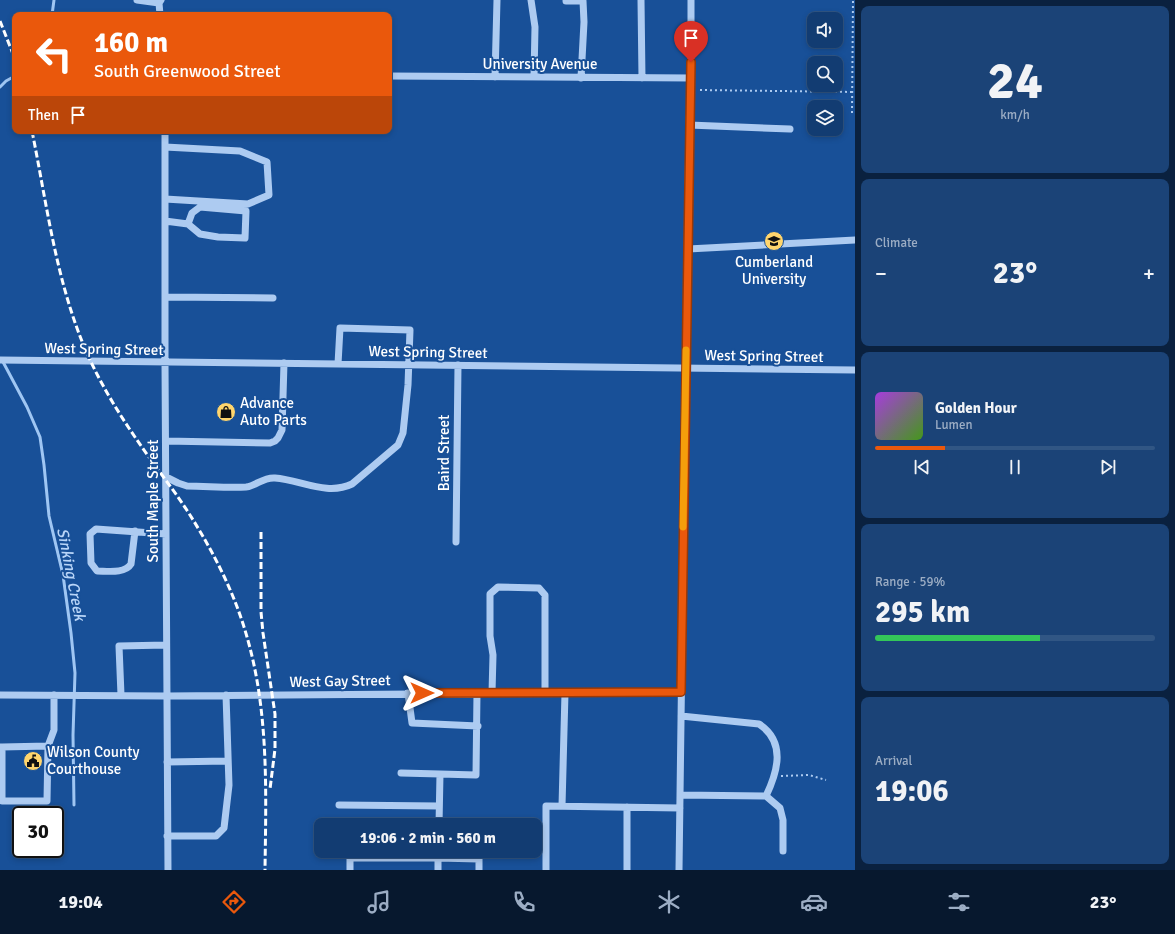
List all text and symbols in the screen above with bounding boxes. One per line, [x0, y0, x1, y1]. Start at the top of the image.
map controls [807, 12, 843, 136]
button: sound [807, 12, 843, 48]
pin [674, 21, 708, 62]
text: 160 m [94, 26, 168, 60]
icon: arrive [680, 27, 702, 49]
icon: left [28, 28, 80, 80]
text: 24 [987, 49, 1043, 113]
street label: University Avenue [483, 55, 597, 73]
button: search [807, 56, 843, 92]
text: South Greenwood Street [94, 60, 281, 82]
button: layers [807, 100, 843, 136]
icon: arrive [67, 104, 89, 126]
text: Then [28, 106, 59, 124]
text: km/h [1000, 107, 1030, 123]
school or university icon: Cumberland University [763, 230, 785, 252]
text: Climate [875, 235, 918, 251]
place label: Cumberland University [735, 253, 813, 288]
text: 23° [993, 255, 1037, 292]
text: − [875, 260, 887, 287]
text: + [1143, 260, 1155, 287]
street label: West Spring Street [44, 339, 164, 359]
street label: West Spring Street [368, 342, 488, 362]
street label: West Spring Street [704, 346, 824, 366]
place label: Advance Auto Parts [240, 394, 307, 429]
text: Golden Hour [935, 399, 1017, 417]
shop icon: Advance Auto Parts [215, 401, 237, 423]
street label: Baird Street [435, 415, 453, 491]
text: Lumen [935, 417, 973, 433]
street label: South Maple Street [144, 440, 162, 562]
icon: previous [911, 456, 933, 478]
icon: pause [1004, 456, 1026, 478]
icon: next [1097, 456, 1119, 478]
water label: Sinking Creek [52, 526, 90, 624]
text: Range · 59% [875, 574, 945, 590]
text: 295 km [875, 594, 970, 631]
street label: West Gay Street [289, 671, 391, 691]
position arrow [401, 672, 443, 714]
place label: Wilson County Courthouse [47, 743, 140, 778]
public building icon: Wilson County Courthouse [22, 750, 44, 772]
text: Arrival [875, 753, 912, 769]
text: 19:06 [875, 773, 949, 810]
speed limit sign: 30 [12, 806, 64, 858]
text: 19:06 · 2 min · 560 m [360, 829, 496, 847]
icon: directions [220, 888, 248, 916]
icon: music [365, 888, 393, 916]
icon: phone [510, 888, 538, 916]
icon: climate [655, 888, 683, 916]
icon: car [800, 888, 828, 916]
icon: filters [945, 888, 973, 916]
text: 19:04 [59, 891, 103, 913]
text: 23° [1090, 891, 1116, 913]

